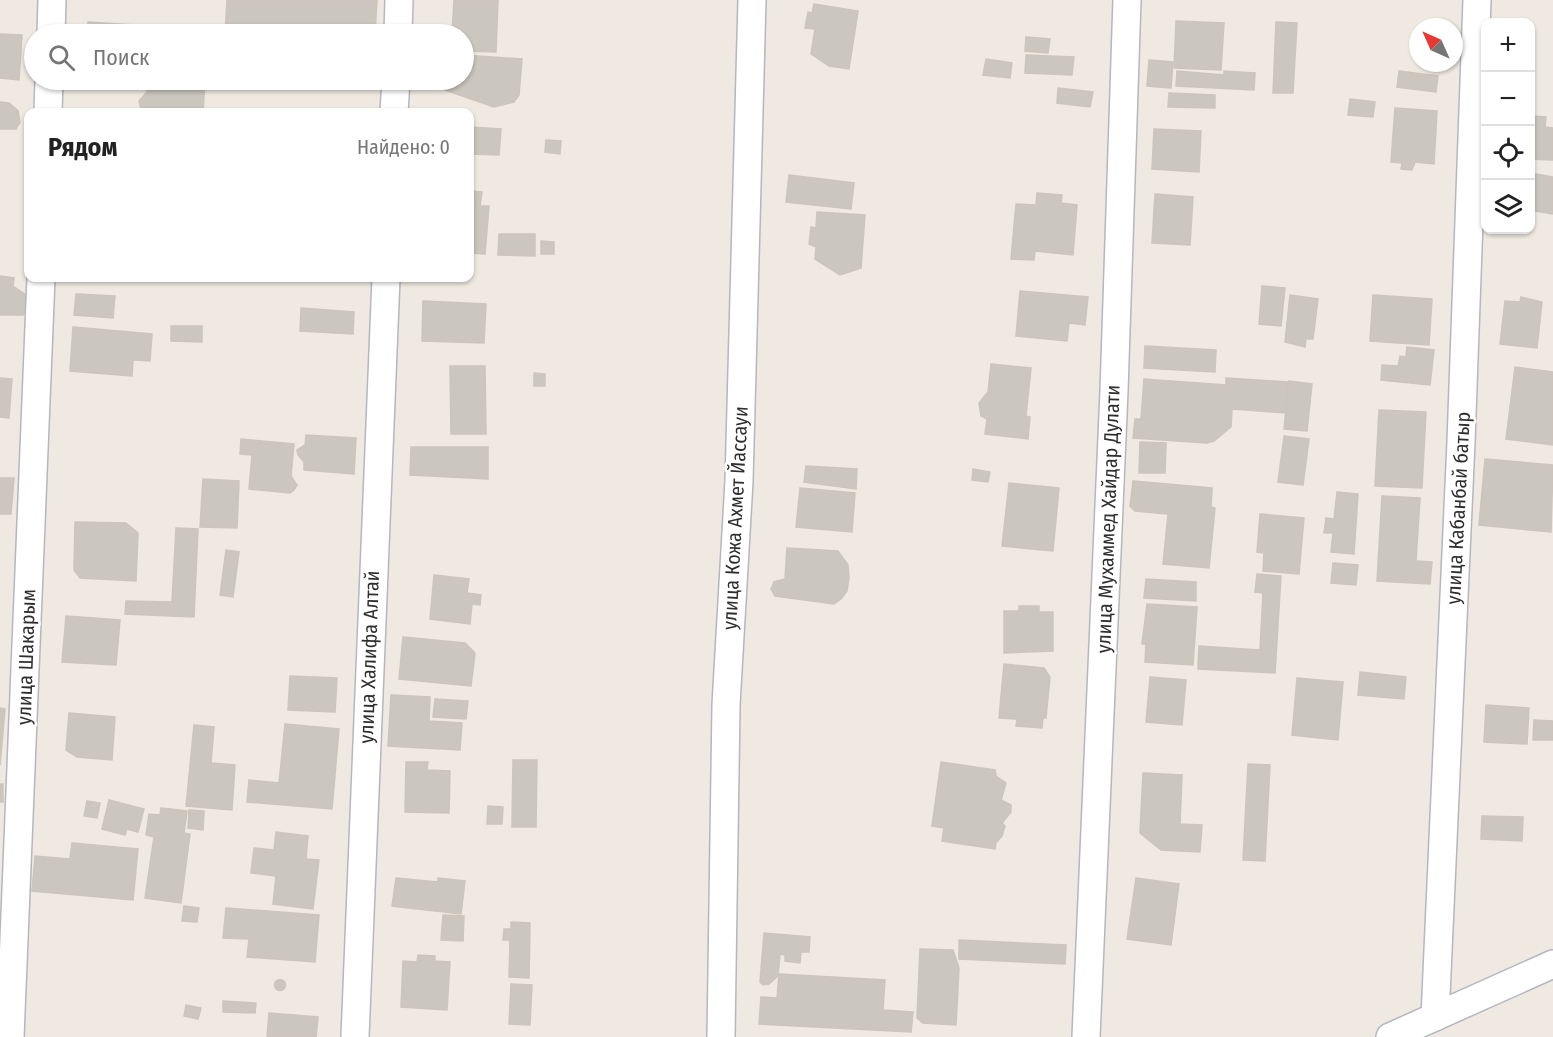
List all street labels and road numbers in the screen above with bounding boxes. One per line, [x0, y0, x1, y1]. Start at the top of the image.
street label: улица Мухаммед Хайдар Дулати [1091, 384, 1125, 654]
street label: улица Кожа Ахмет Йассауи [717, 406, 753, 630]
street label: улица Кабанбай батыр [1441, 411, 1475, 605]
street label: улица Халифа Алтай [354, 570, 384, 744]
street label: улица Шакарым [12, 589, 40, 725]

